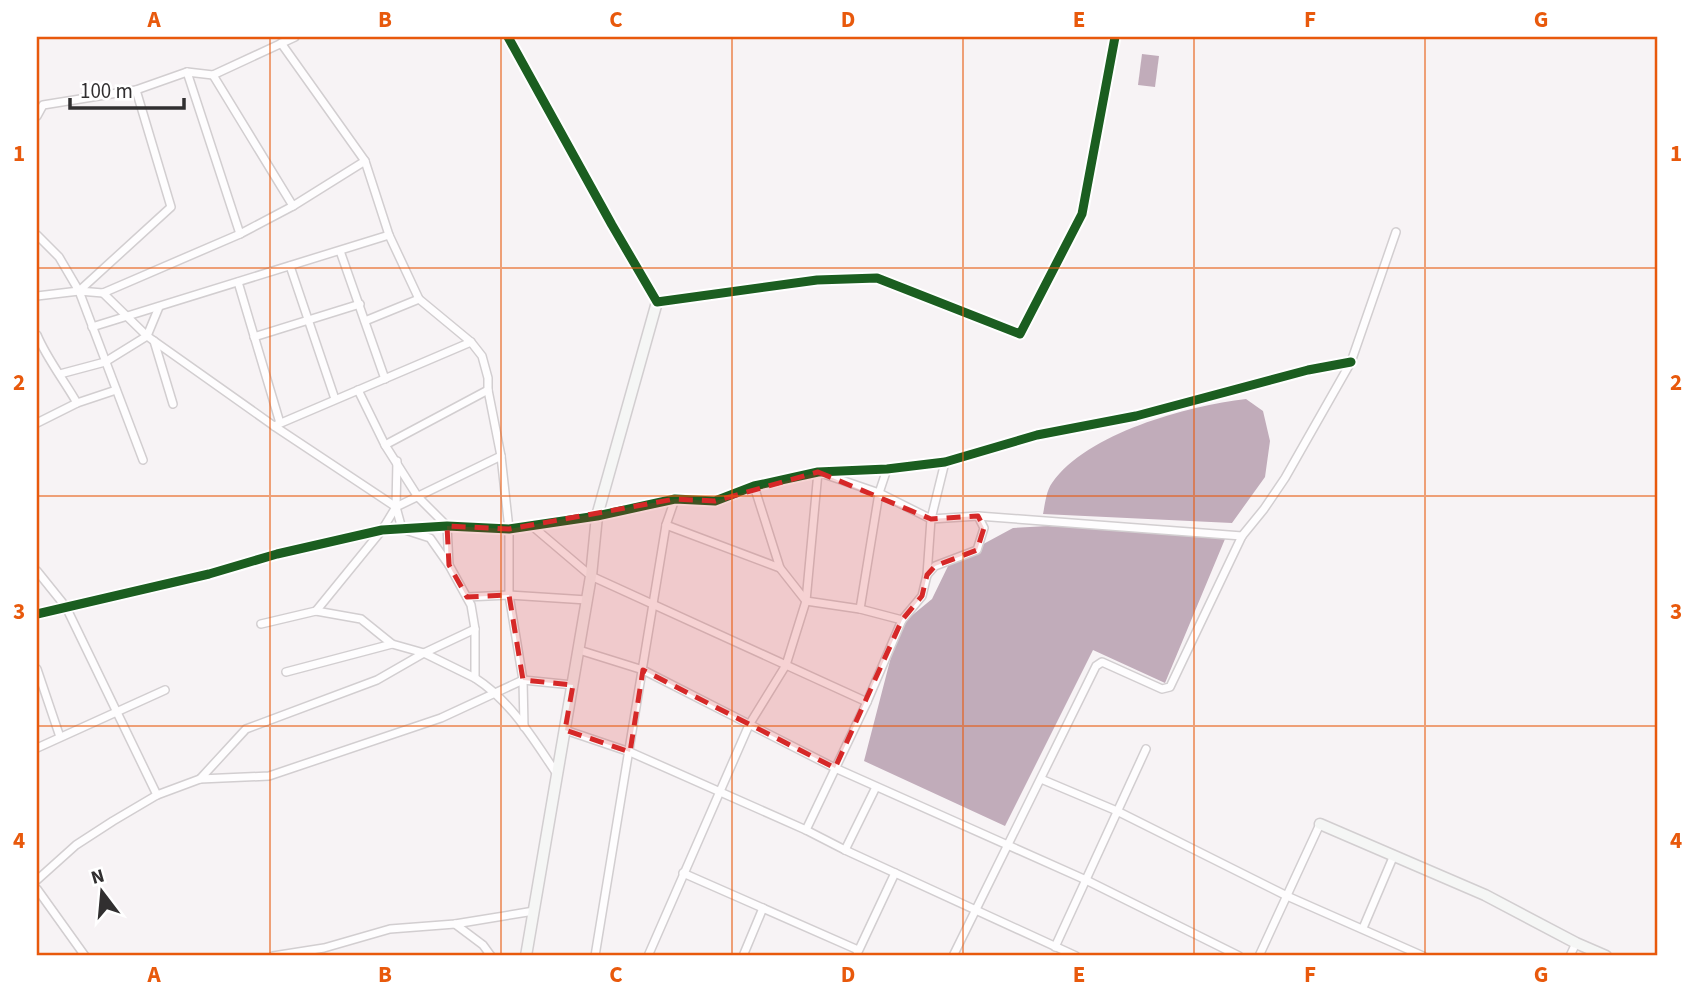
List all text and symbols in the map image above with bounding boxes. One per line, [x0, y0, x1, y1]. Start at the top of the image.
text: A [146, 3, 161, 36]
text: B [378, 3, 392, 36]
text: C [609, 3, 623, 36]
text: D [841, 3, 855, 36]
text: E [1073, 3, 1085, 36]
text: F [1304, 3, 1316, 36]
text: G [1534, 3, 1548, 36]
scale bar [70, 66, 184, 110]
text: 100 m [80, 76, 133, 106]
text: 1 [13, 137, 25, 170]
text: 1 [1670, 137, 1682, 170]
text: 2 [13, 366, 25, 399]
text: 2 [1670, 366, 1682, 399]
text: 3 [13, 595, 25, 628]
text: 3 [1670, 595, 1682, 628]
text: 4 [13, 824, 25, 857]
text: 4 [1670, 824, 1682, 857]
north arrow [66, 856, 136, 926]
text: N [88, 862, 108, 892]
text: A [146, 958, 161, 991]
text: B [378, 958, 392, 991]
text: C [609, 958, 623, 991]
text: D [841, 958, 855, 991]
text: E [1073, 958, 1085, 991]
text: F [1304, 958, 1316, 991]
text: G [1534, 958, 1548, 991]

